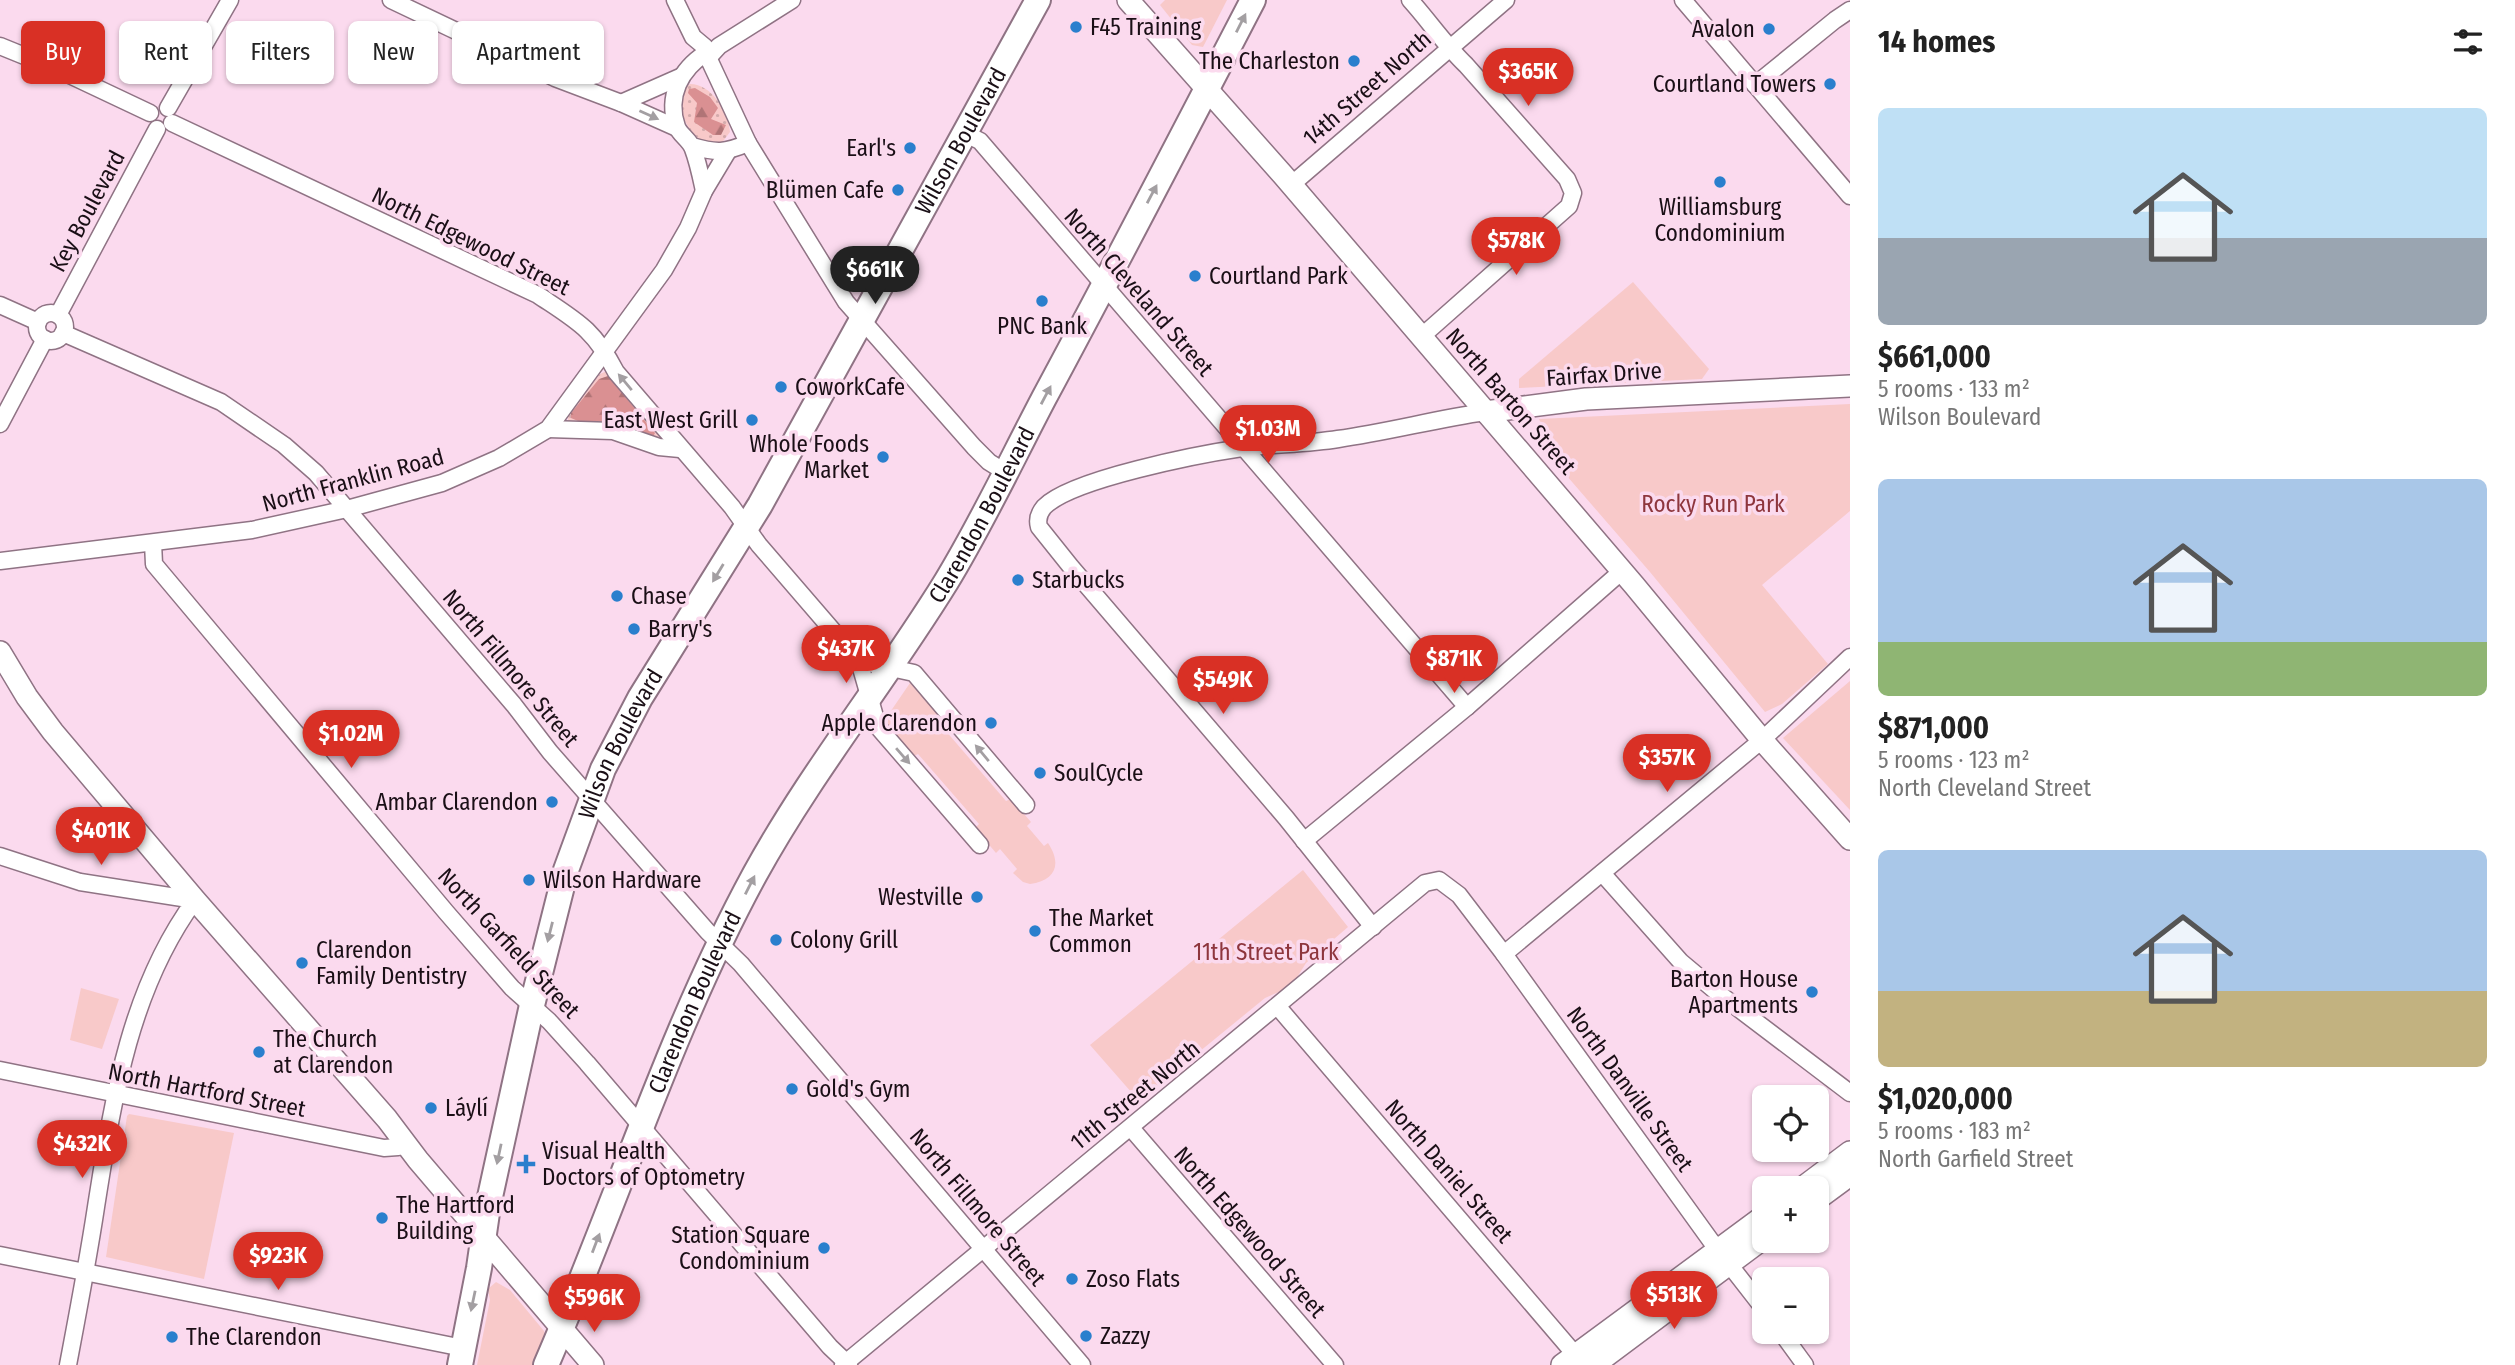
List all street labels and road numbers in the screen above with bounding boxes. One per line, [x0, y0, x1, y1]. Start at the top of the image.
street label: 14th Street North [1297, 25, 1437, 151]
street label: Wilson Boulevard [909, 63, 1012, 219]
street label: Key Boulevard [43, 145, 131, 277]
street label: North Edgewood Street [367, 181, 575, 301]
street label: North Cleveland Street [1059, 202, 1220, 382]
street label: North Barton Street [1440, 322, 1582, 480]
street label: Fairfax Drive [1545, 356, 1663, 392]
street label: Clarendon Boulevard [922, 422, 1041, 608]
street label: North Franklin Road [259, 442, 447, 518]
street label: North Fillmore Street [437, 584, 585, 753]
street label: Wilson Boulevard [572, 664, 669, 822]
street label: North Garfield Street [432, 862, 586, 1024]
street label: Clarendon Boulevard [642, 906, 747, 1097]
street label: North Danville Street [1561, 1001, 1699, 1177]
street label: 11th Street North [1065, 1034, 1205, 1156]
street label: North Hartford Street [106, 1057, 309, 1123]
street label: North Daniel Street [1379, 1094, 1519, 1249]
street label: North Fillmore Street [904, 1123, 1052, 1292]
street label: North Edgewood Street [1168, 1141, 1332, 1323]

